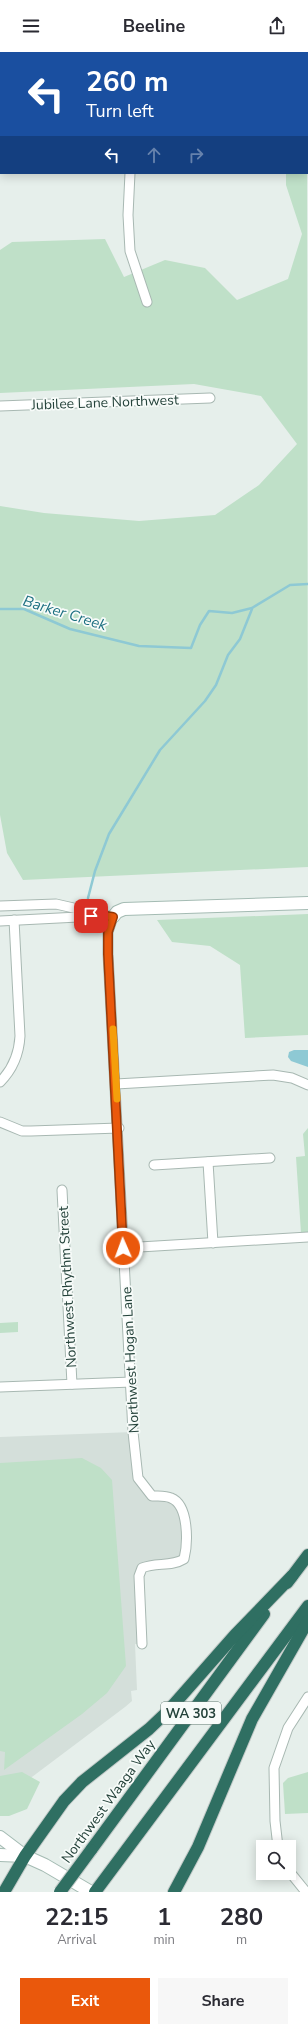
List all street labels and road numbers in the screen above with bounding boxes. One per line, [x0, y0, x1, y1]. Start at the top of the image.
street label: Jubilee Lane Northwest [30, 390, 179, 415]
street label: Northwest Rhythm Street [54, 1206, 81, 1368]
street label: Northwest Hogan Lane [117, 1286, 144, 1434]
road number: WA 303 [161, 1702, 221, 1724]
street label: Northwest Waaga Way [57, 1735, 160, 1867]

